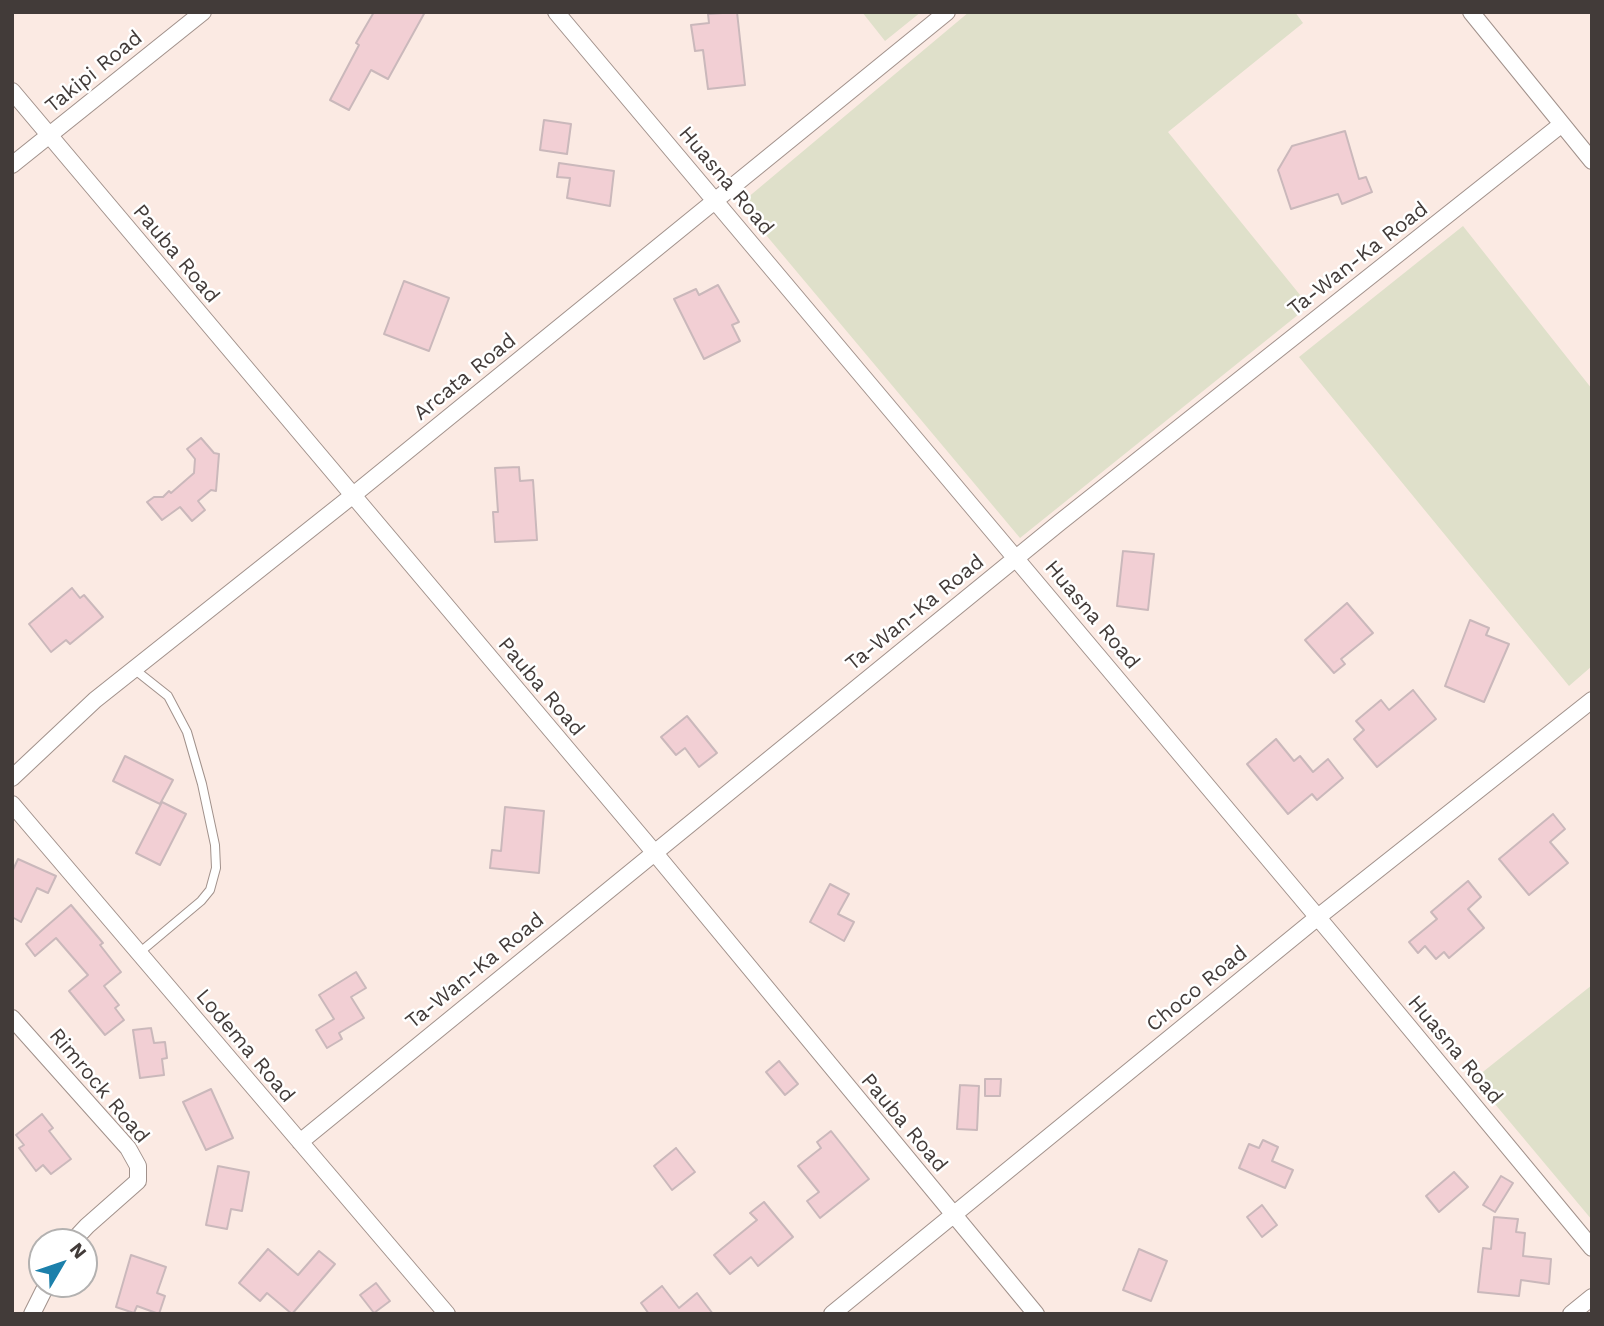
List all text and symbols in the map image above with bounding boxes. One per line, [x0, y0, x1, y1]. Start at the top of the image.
street label: Takipi Road [41, 25, 147, 119]
street label: Huasna Road [673, 121, 779, 241]
street label: Ta-Wan-Ka Road [1283, 196, 1433, 322]
street label: Pauba Road [127, 200, 225, 308]
street label: Arcata Road [409, 328, 521, 426]
street label: Ta-Wan-Ka Road [841, 549, 989, 677]
street label: Huasna Road [1039, 555, 1145, 675]
street label: Pauba Road [492, 633, 590, 741]
street label: Ta-Wan-Ka Road [401, 907, 549, 1035]
street label: Choco Road [1141, 941, 1253, 1037]
street label: Lodema Road [190, 984, 300, 1108]
street label: Huasna Road [1402, 990, 1508, 1110]
street label: Rimrock Road [44, 1023, 154, 1149]
street label: Pauba Road [855, 1069, 953, 1177]
north arrow [28, 1228, 98, 1298]
text: N [65, 1238, 92, 1263]

